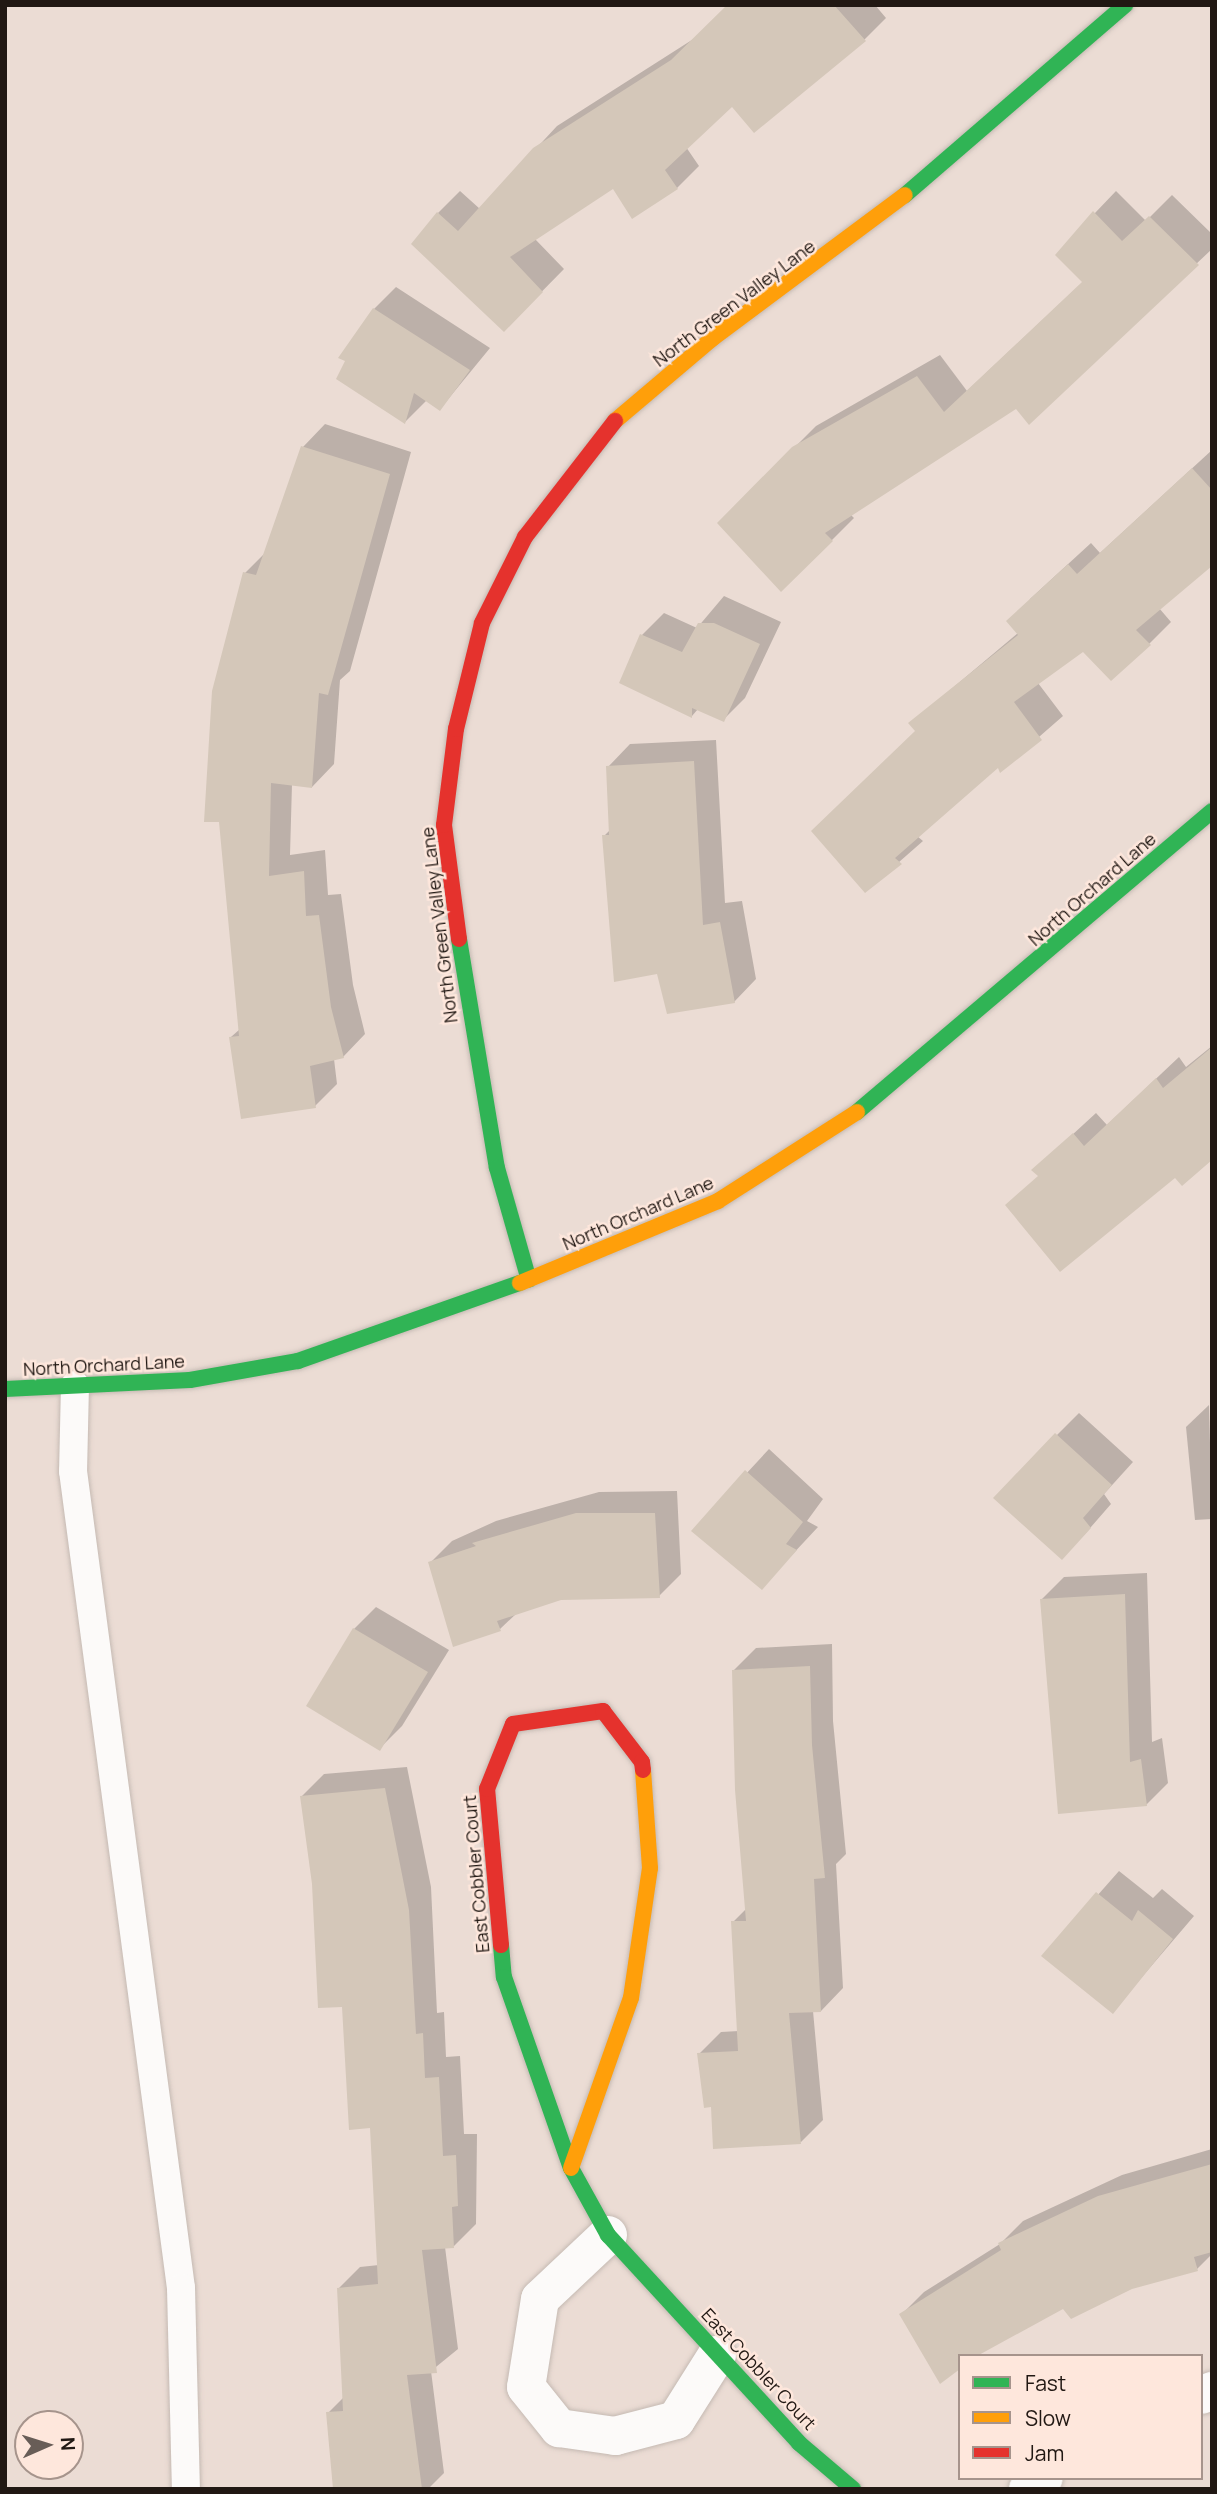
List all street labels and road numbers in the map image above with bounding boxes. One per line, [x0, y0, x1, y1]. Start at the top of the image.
street label: North Green Valley Lane [649, 235, 819, 371]
street label: North Green Valley Lane [416, 826, 462, 1024]
street label: North Orchard Lane [1024, 828, 1160, 950]
street label: North Orchard Lane [559, 1171, 717, 1255]
street label: North Orchard Lane [23, 1350, 185, 1380]
street label: East Cobbler Court [458, 1794, 494, 1954]
street label: East Cobbler Court [697, 2304, 821, 2434]

